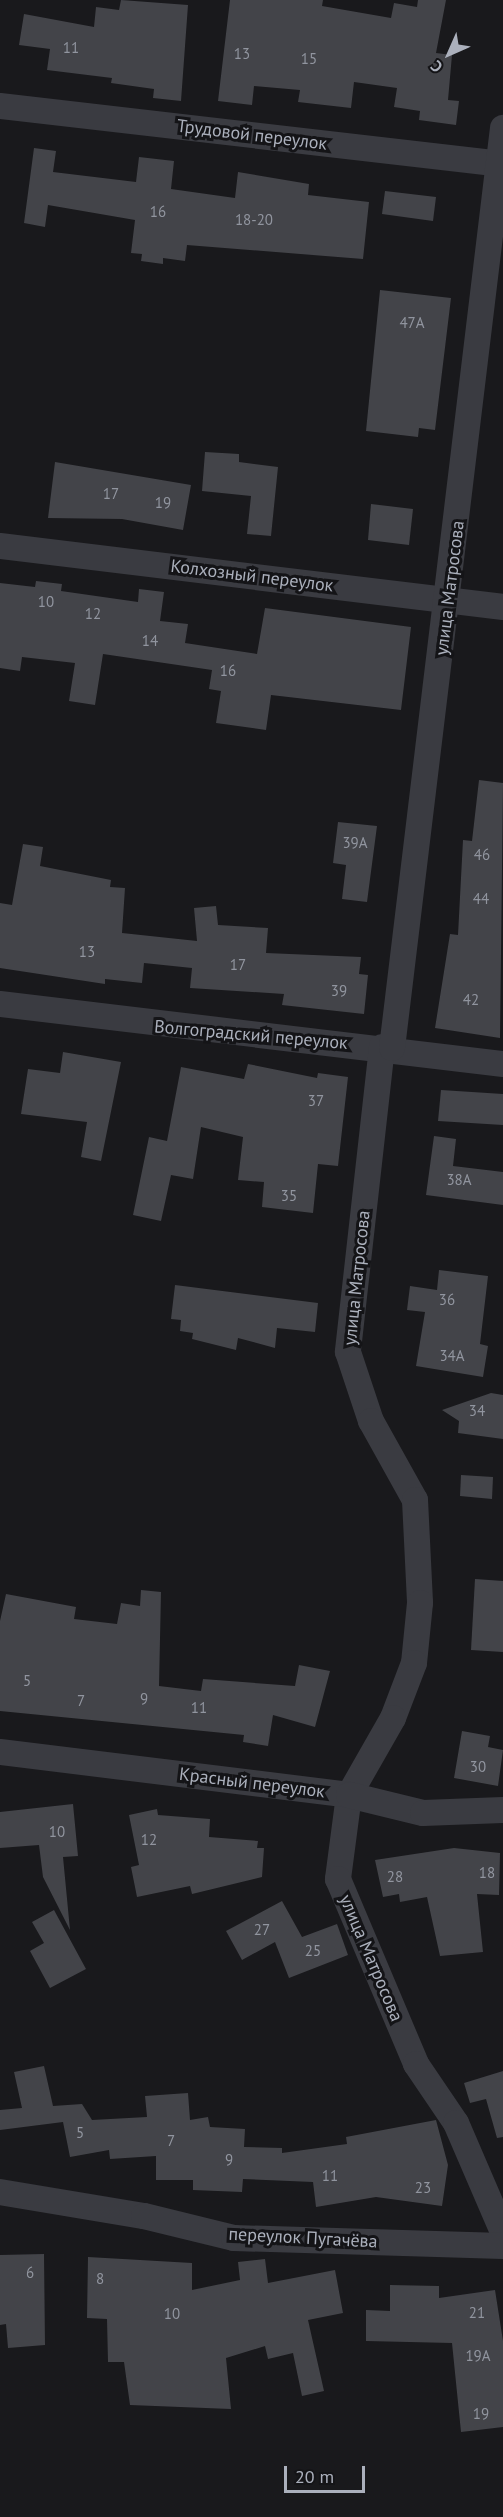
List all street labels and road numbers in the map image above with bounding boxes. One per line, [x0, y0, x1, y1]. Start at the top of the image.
street label: Трудовой переулок [176, 115, 328, 155]
street label: улица Матросова [431, 519, 469, 657]
street label: Колхозный переулок [169, 555, 335, 597]
street label: Волгоградский переулок [153, 1016, 349, 1054]
street label: улица Матросова [339, 1209, 375, 1347]
street label: Красный переулок [178, 1763, 326, 1803]
street label: улица Матросова [335, 1891, 407, 2025]
street label: переулок Пугачёва [228, 2223, 378, 2253]

